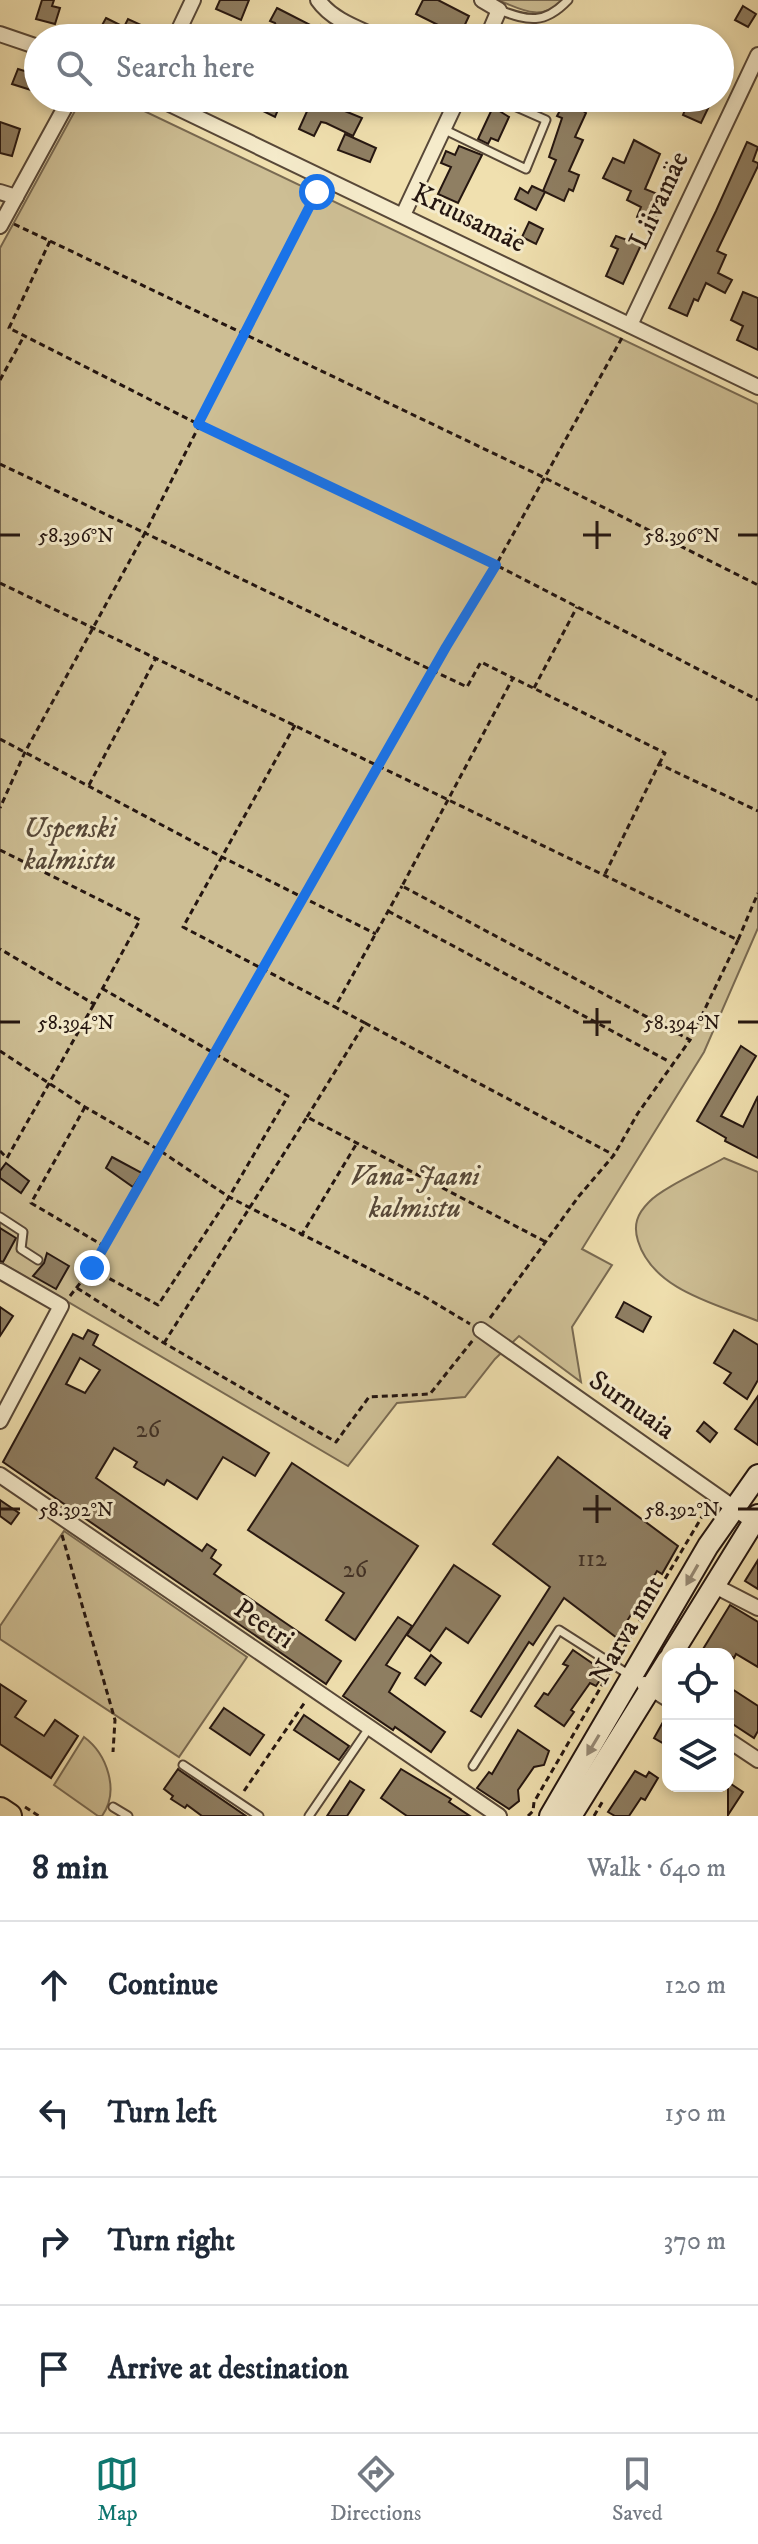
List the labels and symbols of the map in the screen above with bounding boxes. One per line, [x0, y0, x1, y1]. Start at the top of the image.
street label: Liivamäe [621, 146, 697, 254]
route start [299, 174, 335, 210]
street label: Kruusamäe [406, 175, 532, 261]
text: 58.396°N [38, 524, 114, 549]
text: 58.396°N [644, 524, 720, 549]
park label: Uspenski kalmistu [23, 811, 118, 878]
text: 58.394°N [38, 1011, 114, 1036]
text: 58.394°N [644, 1011, 720, 1036]
park label: Vana-Jaani kalmistu [350, 1159, 481, 1226]
route end [74, 1250, 110, 1286]
street label: Surnuaia [582, 1363, 682, 1447]
house number: 26 [136, 1415, 162, 1445]
text: 58.392°N [39, 1498, 113, 1523]
text: 58.392°N [645, 1498, 719, 1523]
house number: 112 [577, 1544, 607, 1574]
house number: 26 [343, 1555, 369, 1585]
one-way arrow [685, 1564, 699, 1586]
street label: Narva mnt [582, 1569, 672, 1691]
street label: Peetri [227, 1591, 301, 1657]
one-way arrow [586, 1734, 600, 1756]

